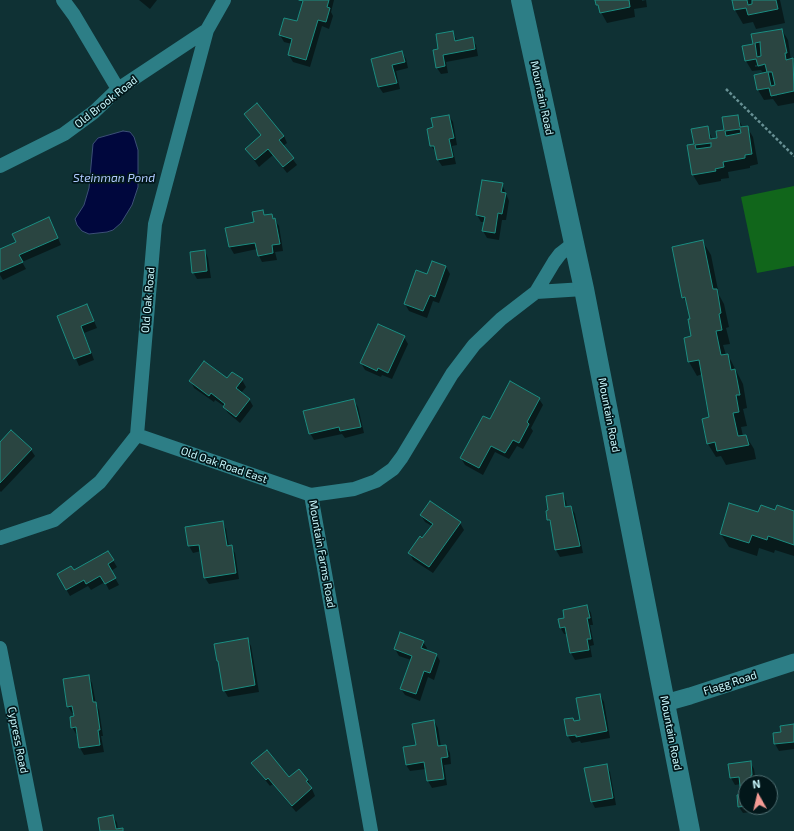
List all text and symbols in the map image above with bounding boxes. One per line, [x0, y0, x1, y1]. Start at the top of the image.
street label: Mountain Road [528, 60, 556, 136]
street label: Old Brook Road [72, 73, 140, 131]
water label: Steinman Pond [73, 171, 155, 185]
street label: Old Oak Road [139, 266, 157, 334]
street label: Mountain Road [595, 377, 623, 453]
street label: Old Oak Road East [179, 444, 269, 486]
street label: Mountain Farms Road [306, 499, 338, 609]
street label: Flagg Road [702, 668, 758, 698]
street label: Mountain Road [657, 695, 685, 771]
street label: Cypress Road [5, 706, 31, 774]
north arrow [738, 775, 778, 815]
text: N [752, 777, 761, 791]

